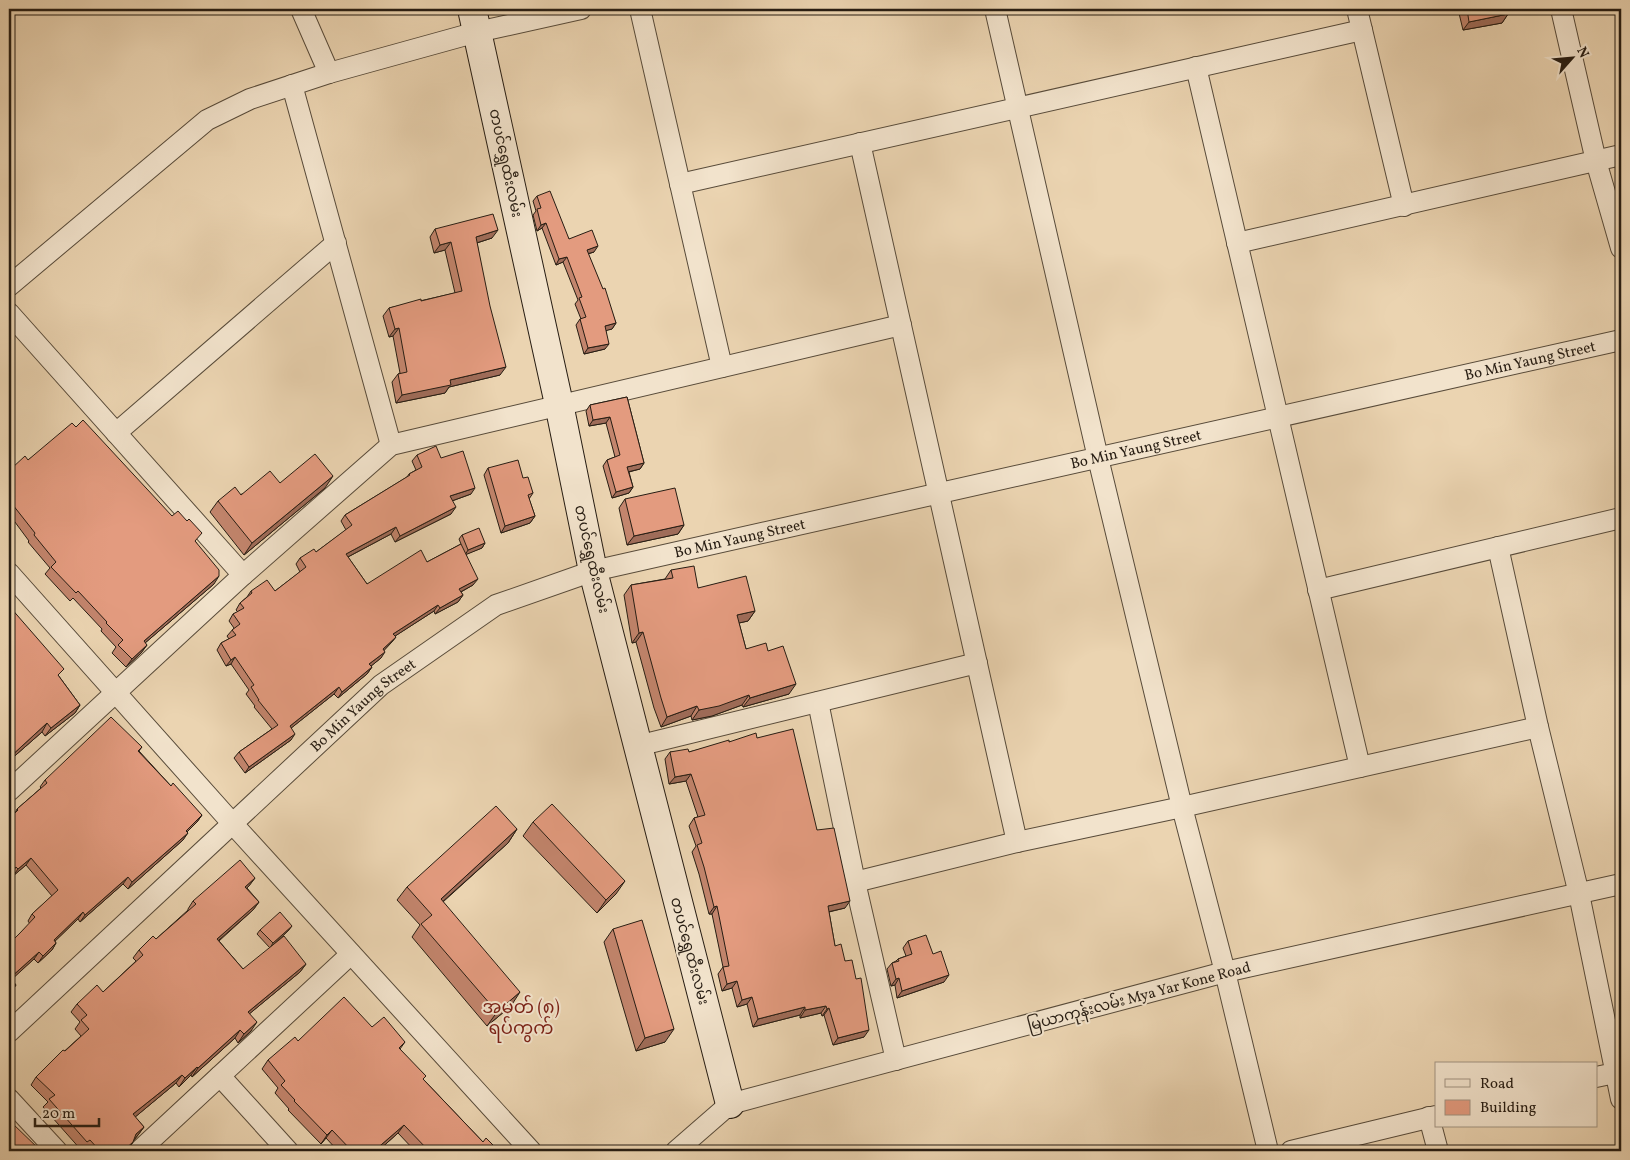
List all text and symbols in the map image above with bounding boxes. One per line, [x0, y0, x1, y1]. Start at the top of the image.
north arrow [1548, 32, 1598, 82]
text: N [1571, 44, 1593, 62]
street label: တပင်ရွှေထီးလမ်း [483, 107, 527, 220]
street label: Bo Min Yaung Street [1463, 337, 1598, 387]
street label: Bo Min Yaung Street [1069, 426, 1204, 475]
street label: တပင်ရွှေထီးလမ်း [568, 503, 614, 616]
street label: Bo Min Yaung Street [672, 515, 808, 564]
street label: Bo Min Yaung Street [306, 655, 421, 758]
street label: တပင်ရွှေထီးလမ်း [664, 895, 714, 1008]
street label: မြယာကုန်းလမ်း Mya Yar Kone Road [1025, 957, 1253, 1037]
district label: အမှတ် (၈) ရပ်ကွက် [482, 994, 560, 1043]
legend [1435, 1062, 1598, 1128]
text: Road [1480, 1074, 1514, 1095]
scale bar [35, 1095, 99, 1127]
text: Building [1480, 1098, 1537, 1119]
text: 20 m [42, 1104, 75, 1125]

